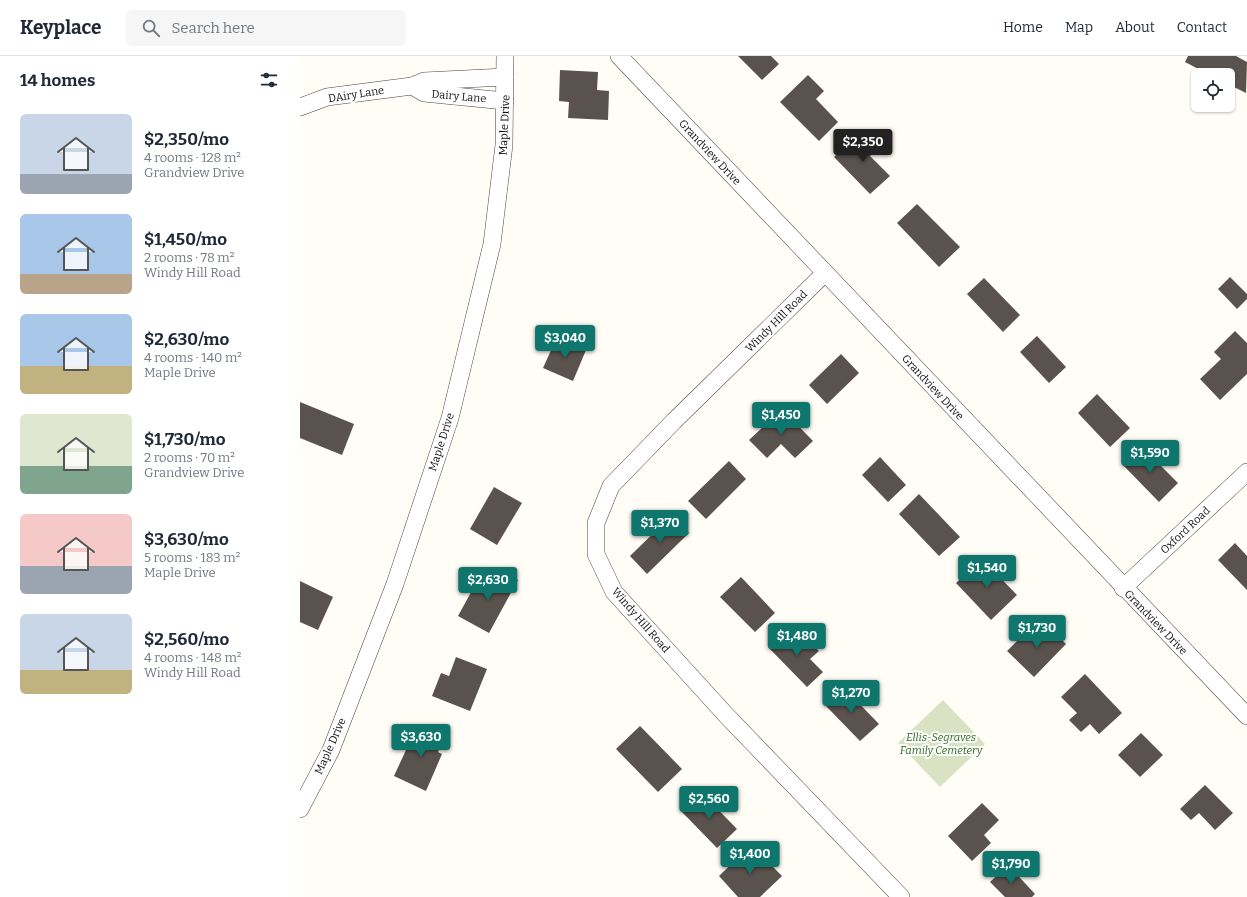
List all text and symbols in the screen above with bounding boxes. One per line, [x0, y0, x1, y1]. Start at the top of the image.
search box [126, 10, 406, 46]
text: Keyplace [20, 16, 102, 39]
icon: search [140, 17, 162, 39]
text: Search here [172, 19, 255, 37]
text: Home [1003, 19, 1043, 36]
text: Map [1065, 19, 1093, 36]
text: About [1115, 19, 1155, 36]
text: Contact [1177, 19, 1227, 36]
map controls [1191, 68, 1235, 112]
button: locate [1191, 68, 1235, 112]
icon: filters [258, 69, 280, 91]
text: 14 homes [20, 70, 95, 91]
street label: DAiry Lane [327, 84, 385, 105]
street label: Dairy Lane [431, 88, 487, 105]
street label: Maple Drive [496, 94, 513, 156]
street label: Grandview Drive [676, 117, 743, 188]
text: $2,350/mo [144, 129, 229, 150]
pin: $2,350 [830, 129, 896, 163]
icon: home [52, 130, 100, 178]
text: $2,350 [842, 134, 884, 149]
text: 4 rooms · 128 m² [144, 150, 241, 165]
text: Grandview Drive [144, 165, 244, 180]
text: $1,450/mo [144, 229, 227, 250]
icon: home [52, 230, 100, 278]
text: 2 rooms · 78 m² [144, 250, 234, 265]
text: Windy Hill Road [144, 265, 241, 280]
street label: Windy Hill Road [743, 287, 810, 355]
pin: $3,040 [532, 325, 598, 359]
text: $2,630/mo [144, 329, 229, 350]
icon: home [52, 330, 100, 378]
text: $3,040 [544, 330, 586, 345]
text: 4 rooms · 140 m² [144, 350, 242, 365]
street label: Grandview Drive [899, 352, 966, 423]
text: Maple Drive [144, 365, 216, 380]
pin: $1,450 [748, 402, 814, 436]
text: $1,450 [761, 407, 801, 422]
street label: Maple Drive [426, 411, 457, 473]
text: $1,730/mo [144, 429, 226, 450]
icon: home [52, 430, 100, 478]
pin: $1,590 [1117, 440, 1183, 474]
text: $1,590 [1130, 445, 1170, 460]
text: 2 rooms · 70 m² [144, 450, 235, 465]
text: Grandview Drive [144, 465, 244, 480]
street label: Oxford Road [1158, 504, 1213, 557]
pin: $1,370 [627, 510, 693, 544]
text: $1,370 [640, 515, 680, 530]
text: $3,630/mo [144, 529, 229, 550]
icon: home [52, 530, 100, 578]
text: 5 rooms · 183 m² [144, 550, 240, 565]
pin: $1,540 [954, 555, 1020, 589]
text: $1,540 [967, 560, 1007, 575]
text: Maple Drive [144, 565, 216, 580]
pin: $2,630 [455, 567, 521, 601]
text: $2,630 [467, 572, 509, 587]
street label: Windy Hill Road [609, 585, 673, 656]
street label: Grandview Drive [1121, 587, 1190, 657]
pin: $1,730 [1004, 615, 1070, 649]
text: $1,730 [1018, 620, 1056, 635]
pin: $1,480 [764, 623, 830, 657]
text: $1,480 [777, 628, 817, 643]
text: $2,560/mo [144, 629, 229, 650]
icon: home [52, 630, 100, 678]
text: 4 rooms · 148 m² [144, 650, 241, 665]
text: Windy Hill Road [144, 665, 241, 680]
pin: $1,270 [818, 680, 884, 714]
text: $1,270 [831, 685, 871, 700]
street label: Maple Drive [312, 716, 349, 777]
pin: $3,630 [388, 724, 454, 758]
text: $3,630 [400, 729, 442, 744]
park label: Ellis-Segraves Family Cemetery [900, 731, 984, 757]
pin: $2,560 [676, 786, 742, 820]
text: $2,560 [688, 791, 730, 806]
pin: $1,400 [717, 841, 783, 875]
text: $1,400 [730, 846, 770, 861]
pin: $1,790 [978, 851, 1044, 885]
text: $1,790 [992, 856, 1030, 871]

